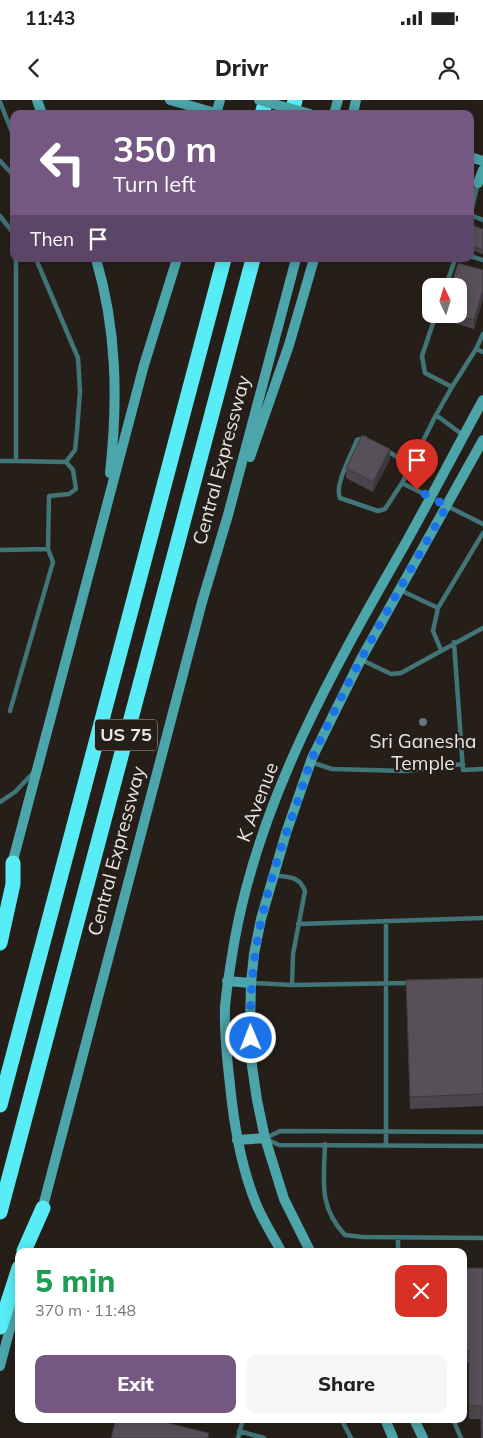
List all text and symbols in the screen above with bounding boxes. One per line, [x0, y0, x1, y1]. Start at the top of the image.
text: 11:43 [25, 6, 75, 30]
icon: back [20, 54, 48, 82]
text: Drivr [215, 54, 268, 82]
icon: person [435, 54, 463, 82]
text: 350 m [113, 127, 217, 171]
icon: left [30, 130, 95, 195]
text: Turn left [113, 170, 196, 198]
icon: arrive [84, 225, 112, 253]
text: Then [30, 227, 74, 251]
north arrow [422, 278, 468, 322]
map controls [422, 278, 467, 323]
street label: Central Expressway [187, 373, 255, 547]
pin [396, 439, 438, 490]
icon: arrive [403, 446, 431, 474]
marker: Sri Ganesha Temple [417, 716, 429, 728]
road number: US 75 [95, 720, 157, 750]
place label: Sri Ganesha Temple [370, 729, 476, 775]
street label: K Avenue [231, 759, 283, 845]
street label: Central Expressway [82, 764, 150, 938]
position arrow [224, 1011, 276, 1063]
text: 5 min [35, 1262, 115, 1300]
button: close [395, 1265, 447, 1317]
text: 370 m · 11:48 [35, 1300, 136, 1320]
button: Exit [35, 1355, 236, 1413]
button: Share [246, 1355, 447, 1413]

